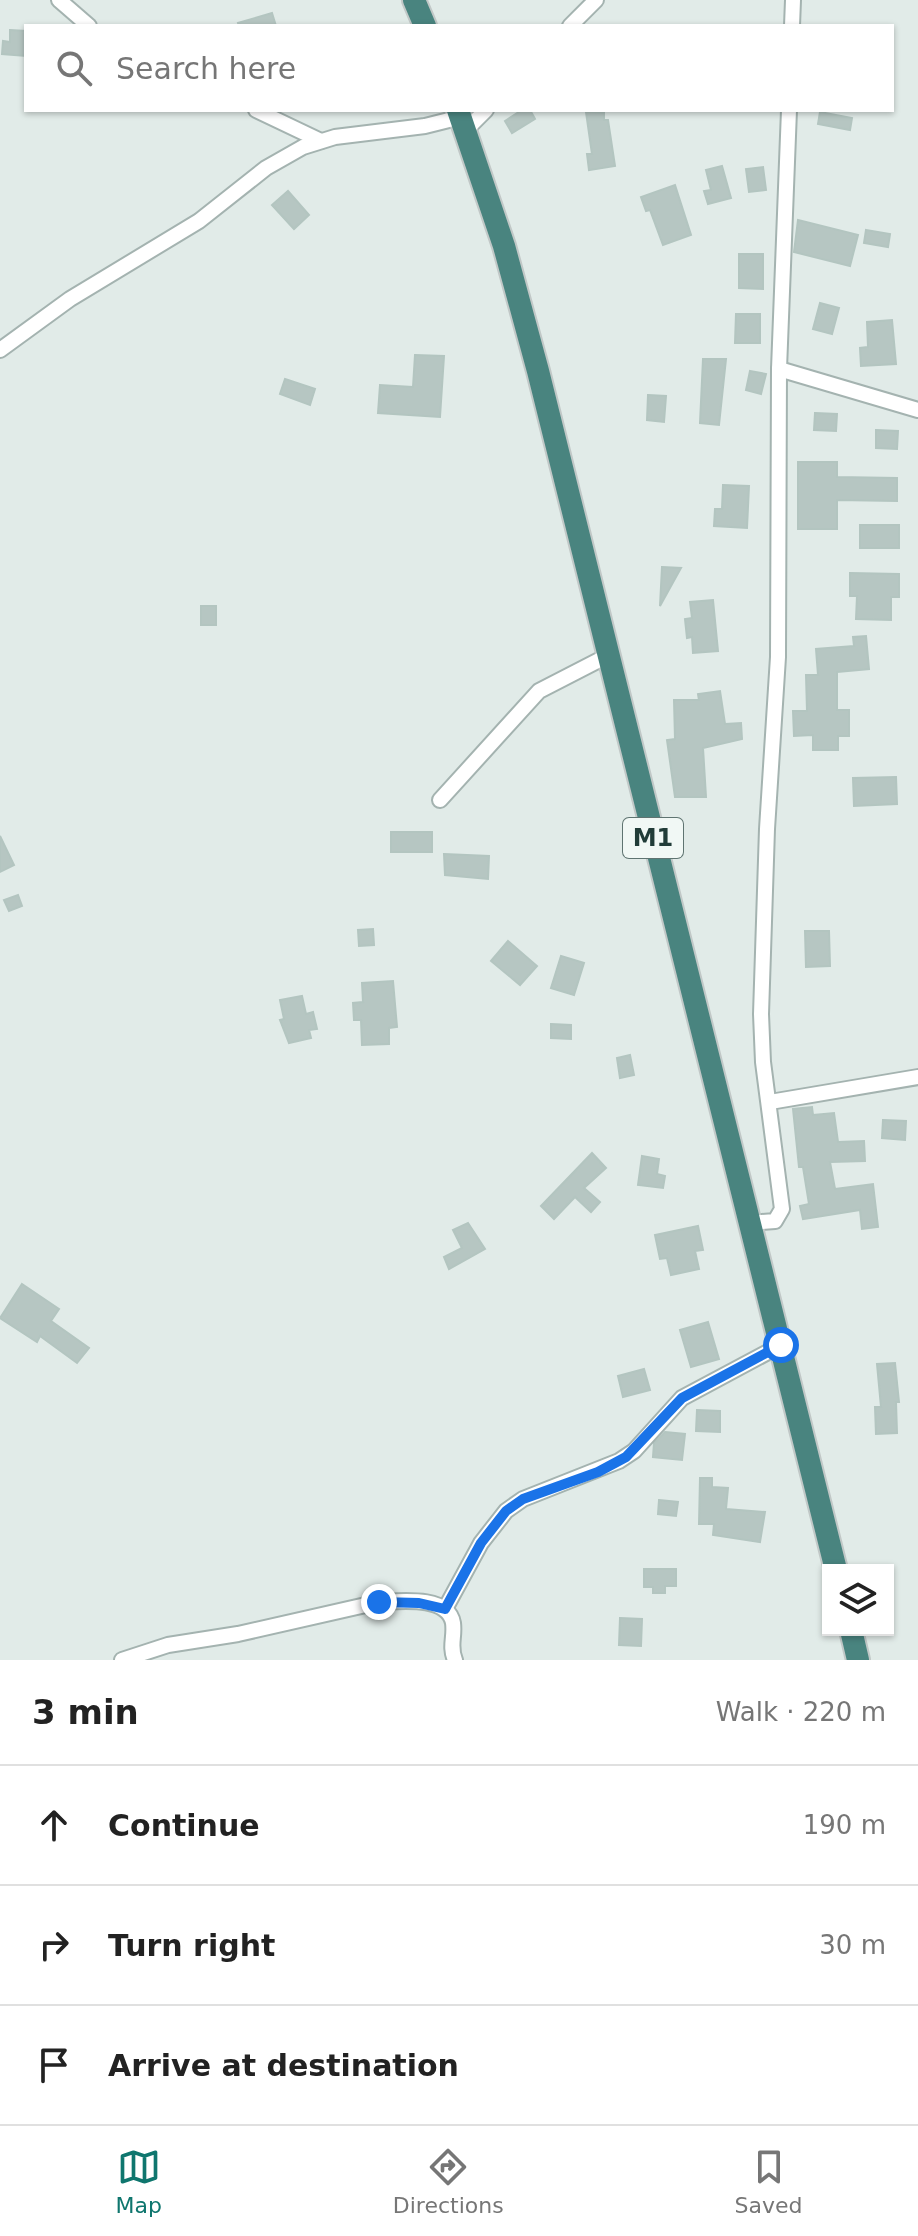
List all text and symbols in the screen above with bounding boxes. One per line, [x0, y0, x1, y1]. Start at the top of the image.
search box [24, 24, 894, 112]
icon: search [52, 46, 96, 90]
text: Search here [116, 51, 296, 86]
road number: M1 [623, 818, 683, 858]
route start [763, 1327, 799, 1363]
map controls [822, 1564, 894, 1636]
button: layers [822, 1564, 894, 1636]
route end [361, 1584, 397, 1620]
text: 3 min [32, 1692, 139, 1732]
text: Walk · 220 m [716, 1697, 886, 1727]
icon: ahead [32, 1803, 76, 1847]
text: Continue [108, 1808, 260, 1843]
text: 190 m [803, 1810, 886, 1840]
icon: right [32, 1923, 76, 1967]
text: Turn right [108, 1928, 275, 1963]
text: 30 m [819, 1930, 886, 1960]
icon: arrive [32, 2043, 76, 2087]
text: Arrive at destination [108, 2048, 459, 2083]
tab: Map [115, 2145, 162, 2218]
tab: Directions [393, 2145, 504, 2218]
tab: Saved [735, 2145, 803, 2218]

